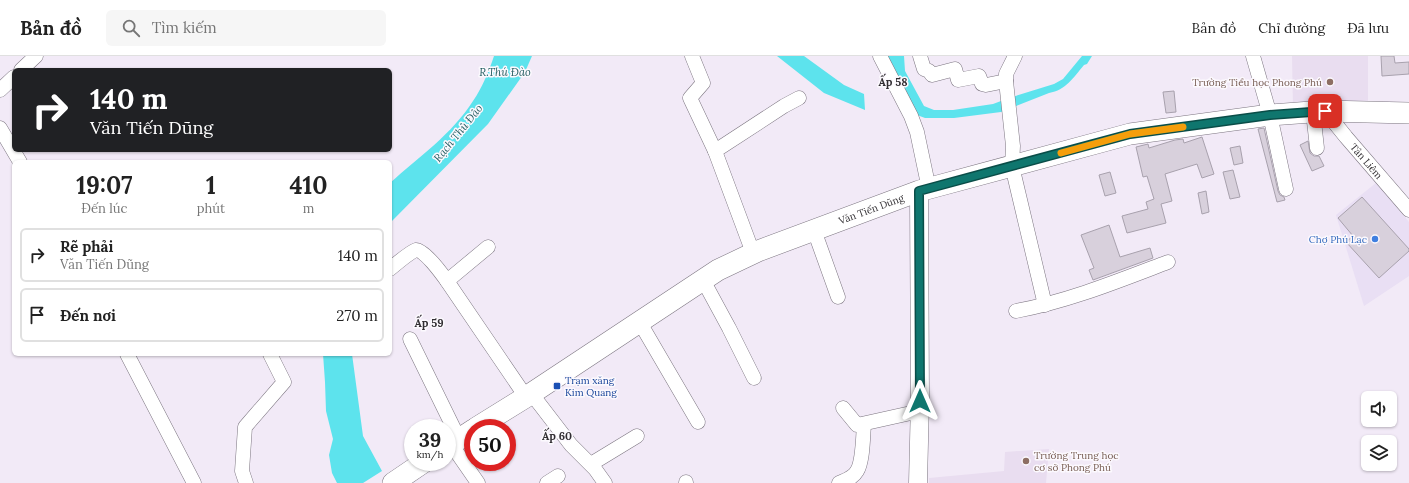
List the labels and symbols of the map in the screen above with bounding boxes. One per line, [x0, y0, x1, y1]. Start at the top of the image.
water label: R.Thú Đào [479, 65, 531, 79]
district label: Ấp 58 [878, 73, 908, 89]
place label: Trường Tiểu học Phong Phú [1192, 76, 1322, 89]
marker: Trường Tiểu học Phong Phú [1325, 77, 1335, 87]
pin [1308, 94, 1342, 128]
water label: Rạch Thủ Đảo [431, 101, 486, 165]
street label: Tân Liêm [1347, 141, 1385, 182]
street label: Văn Tiến Dũng [836, 191, 906, 228]
place label: Chợ Phú Lạc [1309, 233, 1367, 246]
marker: Chợ Phú Lạc [1370, 234, 1380, 244]
district label: Ấp 59 [414, 314, 444, 330]
place label: Trạm xăng Kim Quang [565, 374, 617, 399]
position arrow [899, 380, 941, 422]
marker: Trạm xăng Kim Quang [552, 381, 562, 391]
speed limit sign: 50 [464, 419, 516, 471]
district label: Ấp 60 [542, 427, 572, 443]
place label: Trường Trung học cơ sở Phong Phú [1034, 449, 1119, 474]
marker: Trường Trung học cơ sở Phong Phú [1021, 456, 1031, 466]

